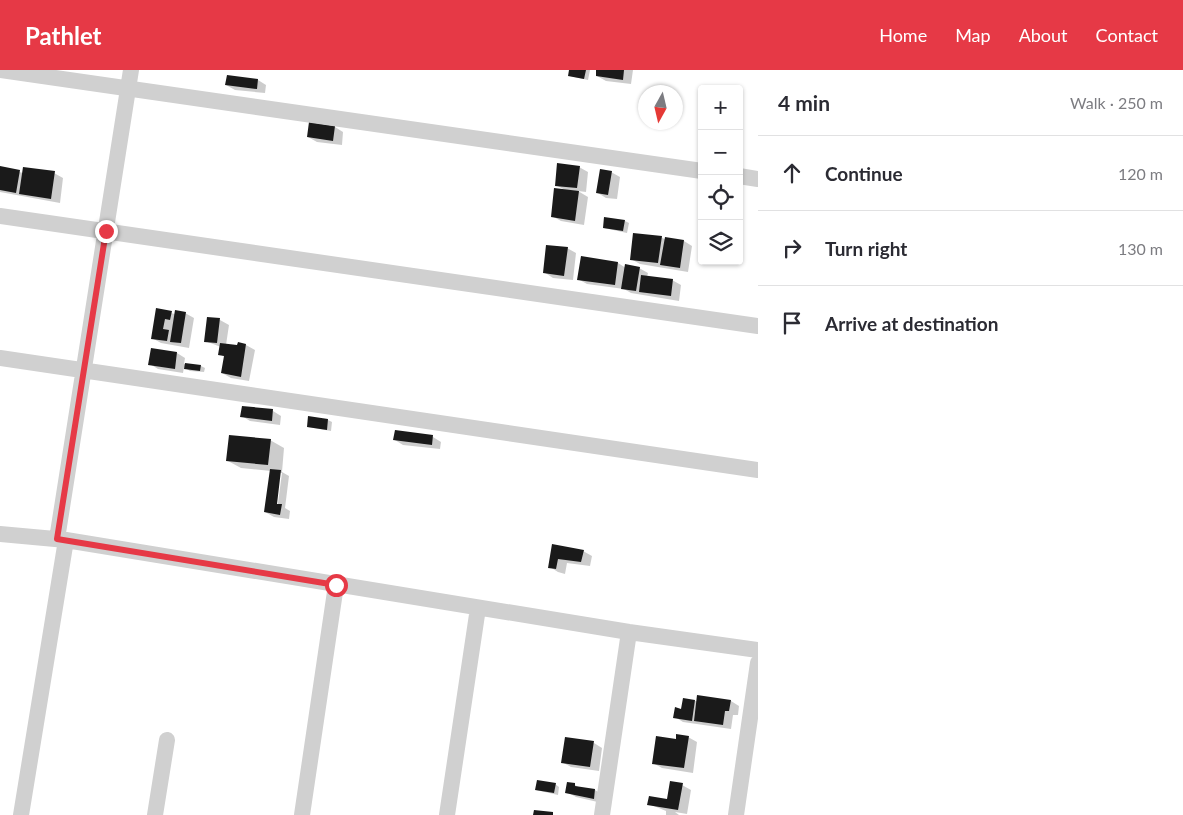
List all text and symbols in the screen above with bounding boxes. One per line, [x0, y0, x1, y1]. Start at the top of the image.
text: Pathlet [25, 21, 102, 50]
text: Home [879, 24, 927, 46]
text: Map [955, 24, 991, 46]
text: About [1019, 24, 1068, 46]
text: Contact [1096, 24, 1158, 46]
north arrow [638, 85, 683, 130]
map controls [698, 85, 743, 265]
button: + [698, 85, 743, 130]
text: 4 min [778, 90, 830, 115]
text: Walk · 250 m [1070, 93, 1163, 112]
button: − [698, 130, 743, 175]
icon: ahead [778, 159, 806, 187]
text: Continue [825, 162, 903, 185]
text: 120 m [1118, 164, 1163, 183]
button: locate [698, 175, 743, 220]
route end [95, 220, 118, 243]
button: layers [698, 220, 743, 265]
icon: right [778, 234, 806, 262]
text: Turn right [825, 237, 907, 260]
text: 130 m [1118, 239, 1163, 258]
icon: arrive [778, 309, 806, 337]
text: Arrive at destination [825, 312, 998, 335]
route start [325, 574, 348, 597]

